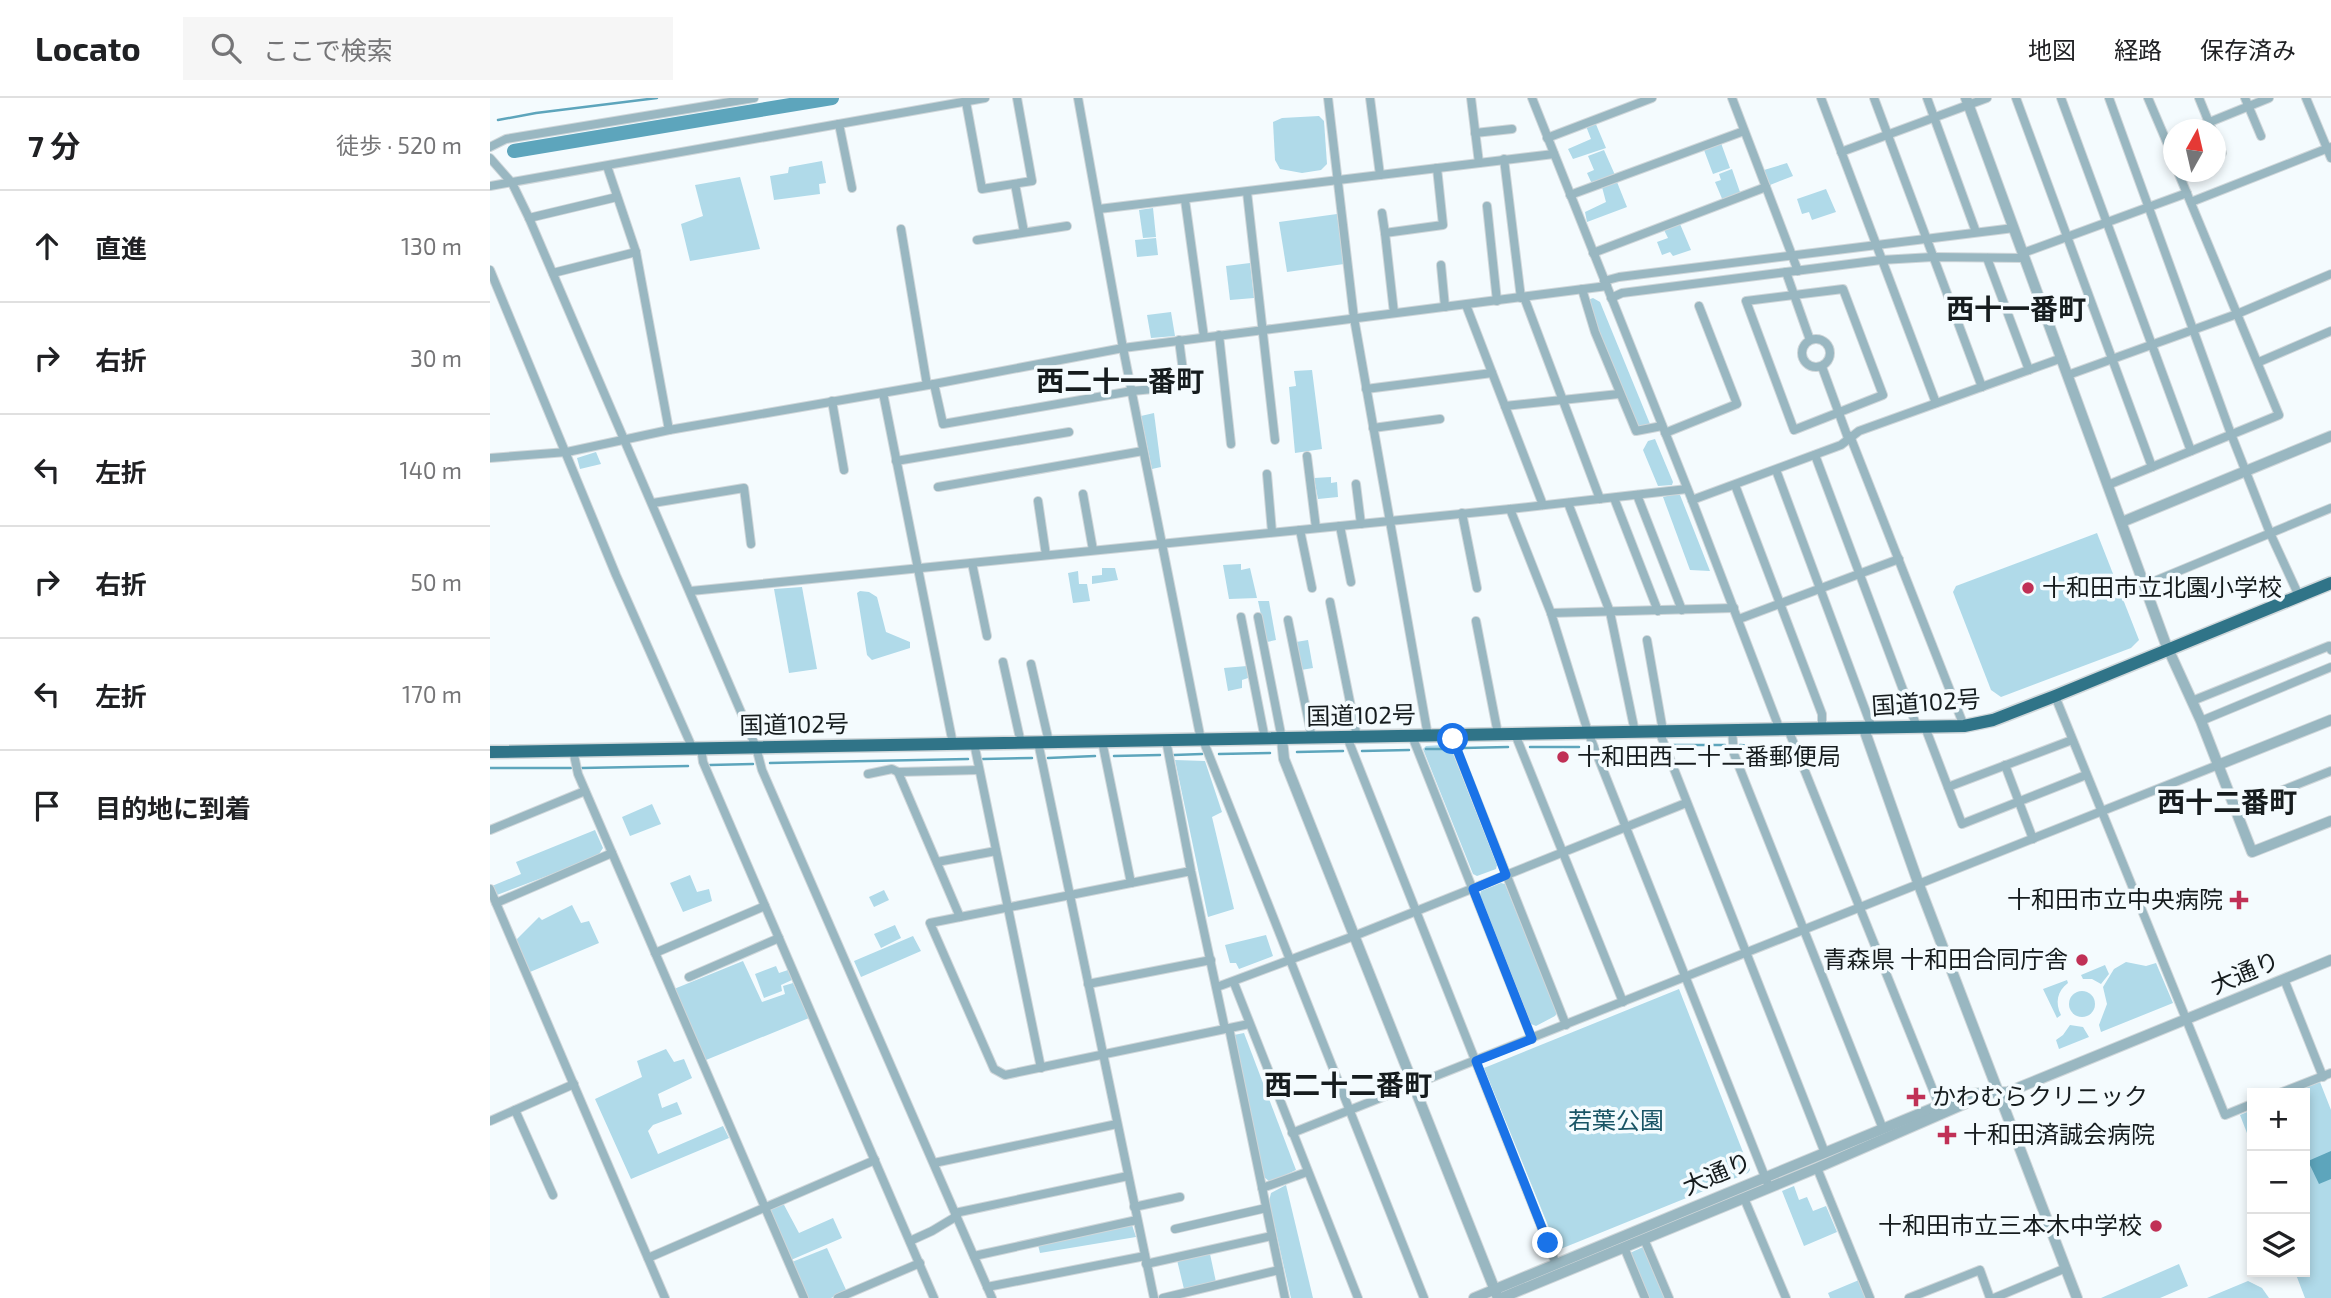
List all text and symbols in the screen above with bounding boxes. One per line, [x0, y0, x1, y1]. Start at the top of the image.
search box [183, 17, 673, 80]
text: Locato [35, 28, 141, 68]
icon: search [207, 29, 245, 67]
text: ここで検索 [263, 34, 393, 65]
text: 地図 [2028, 35, 2076, 64]
text: 経路 [2114, 35, 2162, 64]
text: 保存済み [2200, 35, 2296, 64]
north arrow [2163, 119, 2226, 182]
text: 7 分 [28, 127, 80, 163]
text: 徒歩 · 520 m [336, 131, 462, 159]
icon: ahead [28, 227, 66, 265]
text: 直進 [95, 232, 147, 263]
text: 130 m [401, 232, 462, 260]
district label: 西十一番町 [1946, 291, 2086, 325]
icon: right [28, 339, 66, 377]
text: 右折 [95, 344, 147, 375]
text: 30 m [410, 344, 462, 372]
district label: 西二十一番町 [1036, 363, 1204, 397]
icon: left [28, 451, 66, 489]
text: 左折 [95, 456, 147, 487]
text: 140 m [400, 456, 462, 484]
icon: right [28, 563, 66, 601]
text: 右折 [95, 568, 147, 599]
text: 50 m [411, 568, 462, 596]
place label: 十和田市立北園小学校 [2042, 572, 2282, 601]
marker: 十和田市立北園小学校 [2020, 580, 2036, 596]
icon: left [28, 675, 66, 713]
text: 左折 [95, 680, 147, 711]
text: 170 m [402, 680, 462, 708]
street label: 国道102号 [1870, 683, 1982, 720]
street label: 国道102号 [1306, 699, 1416, 730]
street label: 国道102号 [739, 708, 849, 739]
route start [1437, 723, 1468, 754]
place label: 十和田西二十二番郵便局 [1577, 741, 1841, 770]
marker: 十和田西二十二番郵便局 [1555, 749, 1571, 765]
district label: 西十二番町 [2157, 784, 2297, 818]
icon: arrive [28, 787, 66, 825]
text: 目的地に到着 [95, 792, 251, 823]
place label: 十和田市立中央病院 [2007, 884, 2223, 913]
marker: 十和田市立中央病院 [2229, 890, 2249, 910]
place label: 青森県 十和田合同庁舎 [1823, 944, 2068, 973]
street label: 大通り [2206, 944, 2283, 999]
marker: 青森県 十和田合同庁舎 [2074, 952, 2090, 968]
district label: 西二十二番町 [1264, 1067, 1432, 1101]
place label: かわむらクリニック [1932, 1081, 2148, 1110]
marker: かわむらクリニック [1906, 1087, 1926, 1107]
map controls [2247, 1088, 2310, 1277]
button: + [2247, 1088, 2310, 1151]
park label: 若葉公園 [1568, 1105, 1664, 1134]
place label: 十和田済誠会病院 [1963, 1119, 2155, 1148]
marker: 十和田済誠会病院 [1937, 1125, 1957, 1145]
street label: 大通り [1678, 1145, 1755, 1200]
button: − [2247, 1151, 2310, 1214]
place label: 十和田市立三本木中学校 [1878, 1210, 2142, 1239]
button: layers [2247, 1214, 2310, 1277]
marker: 十和田市立三本木中学校 [2148, 1218, 2164, 1234]
route end [1532, 1227, 1563, 1258]

